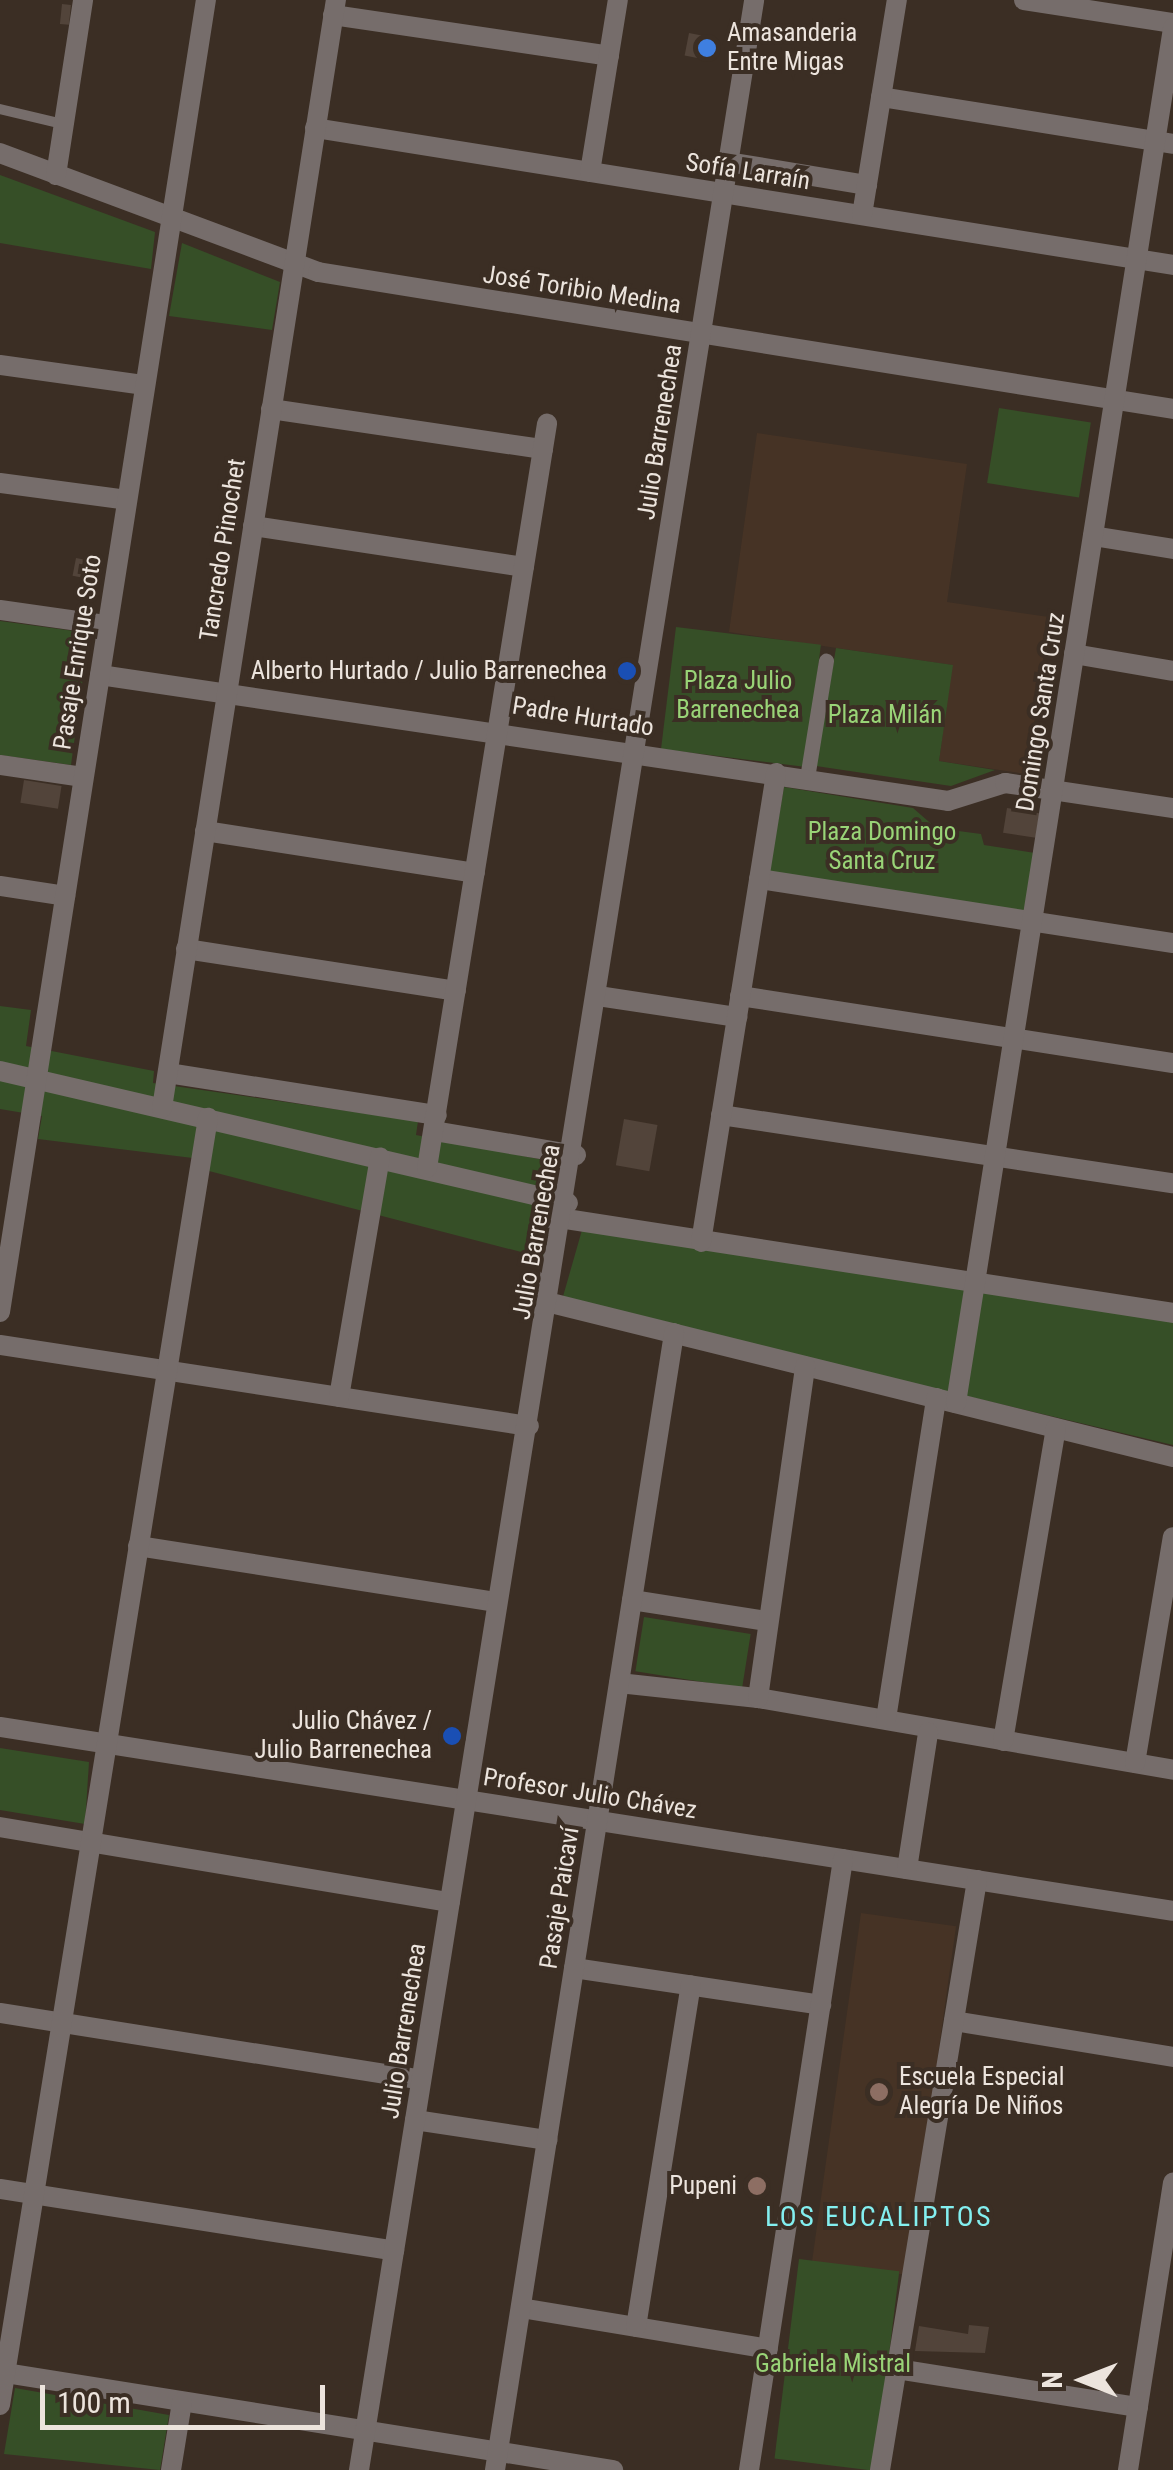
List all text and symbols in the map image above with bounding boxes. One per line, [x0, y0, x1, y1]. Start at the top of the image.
place label: Amasanderia Entre Migas [727, 19, 857, 78]
marker: Amasanderia Entre Migas [696, 37, 718, 59]
street label: Sofía Larraín [684, 147, 812, 197]
street label: José Toribio Medina [481, 260, 683, 320]
street label: Julio Barrenechea [631, 342, 689, 522]
street label: Tancredo Pinochet [194, 457, 252, 643]
street label: Pasaje Enrique Soto [48, 552, 108, 752]
street label: Domingo Santa Cruz [1010, 610, 1072, 814]
place label: Alberto Hurtado / Julio Barrenechea [251, 656, 607, 686]
marker: Alberto Hurtado / Julio Barrenechea [616, 660, 638, 682]
park label: Plaza Julio Barrenechea [676, 667, 800, 726]
street label: Padre Hurtado [510, 691, 656, 743]
park label: Plaza Milán [828, 700, 942, 730]
park label: Plaza Domingo Santa Cruz [808, 818, 956, 877]
street label: Julio Barrenechea [507, 1142, 567, 1322]
place label: Julio Chávez / Julio Barrenechea [255, 1707, 432, 1766]
marker: Julio Chávez / Julio Barrenechea [441, 1725, 463, 1747]
street label: Profesor Julio Chávez [481, 1762, 699, 1826]
street label: Pasaje Paicaví [534, 1825, 586, 1971]
street label: Julio Barrenechea [375, 1941, 433, 2121]
place label: Escuela Especial Alegría De Niños [899, 2063, 1065, 2122]
marker: Escuela Especial Alegría De Niños [868, 2081, 890, 2103]
place label: Pupeni [669, 2171, 737, 2201]
marker: Pupeni [746, 2175, 768, 2197]
district label: LOS EUCALIPTOS [765, 2200, 993, 2234]
north arrow [1033, 2330, 1133, 2430]
park label: Gabriela Mistral [755, 2349, 911, 2379]
scale bar [45, 2365, 330, 2427]
text: N [1036, 2371, 1069, 2389]
text: 100 m [57, 2385, 131, 2420]

